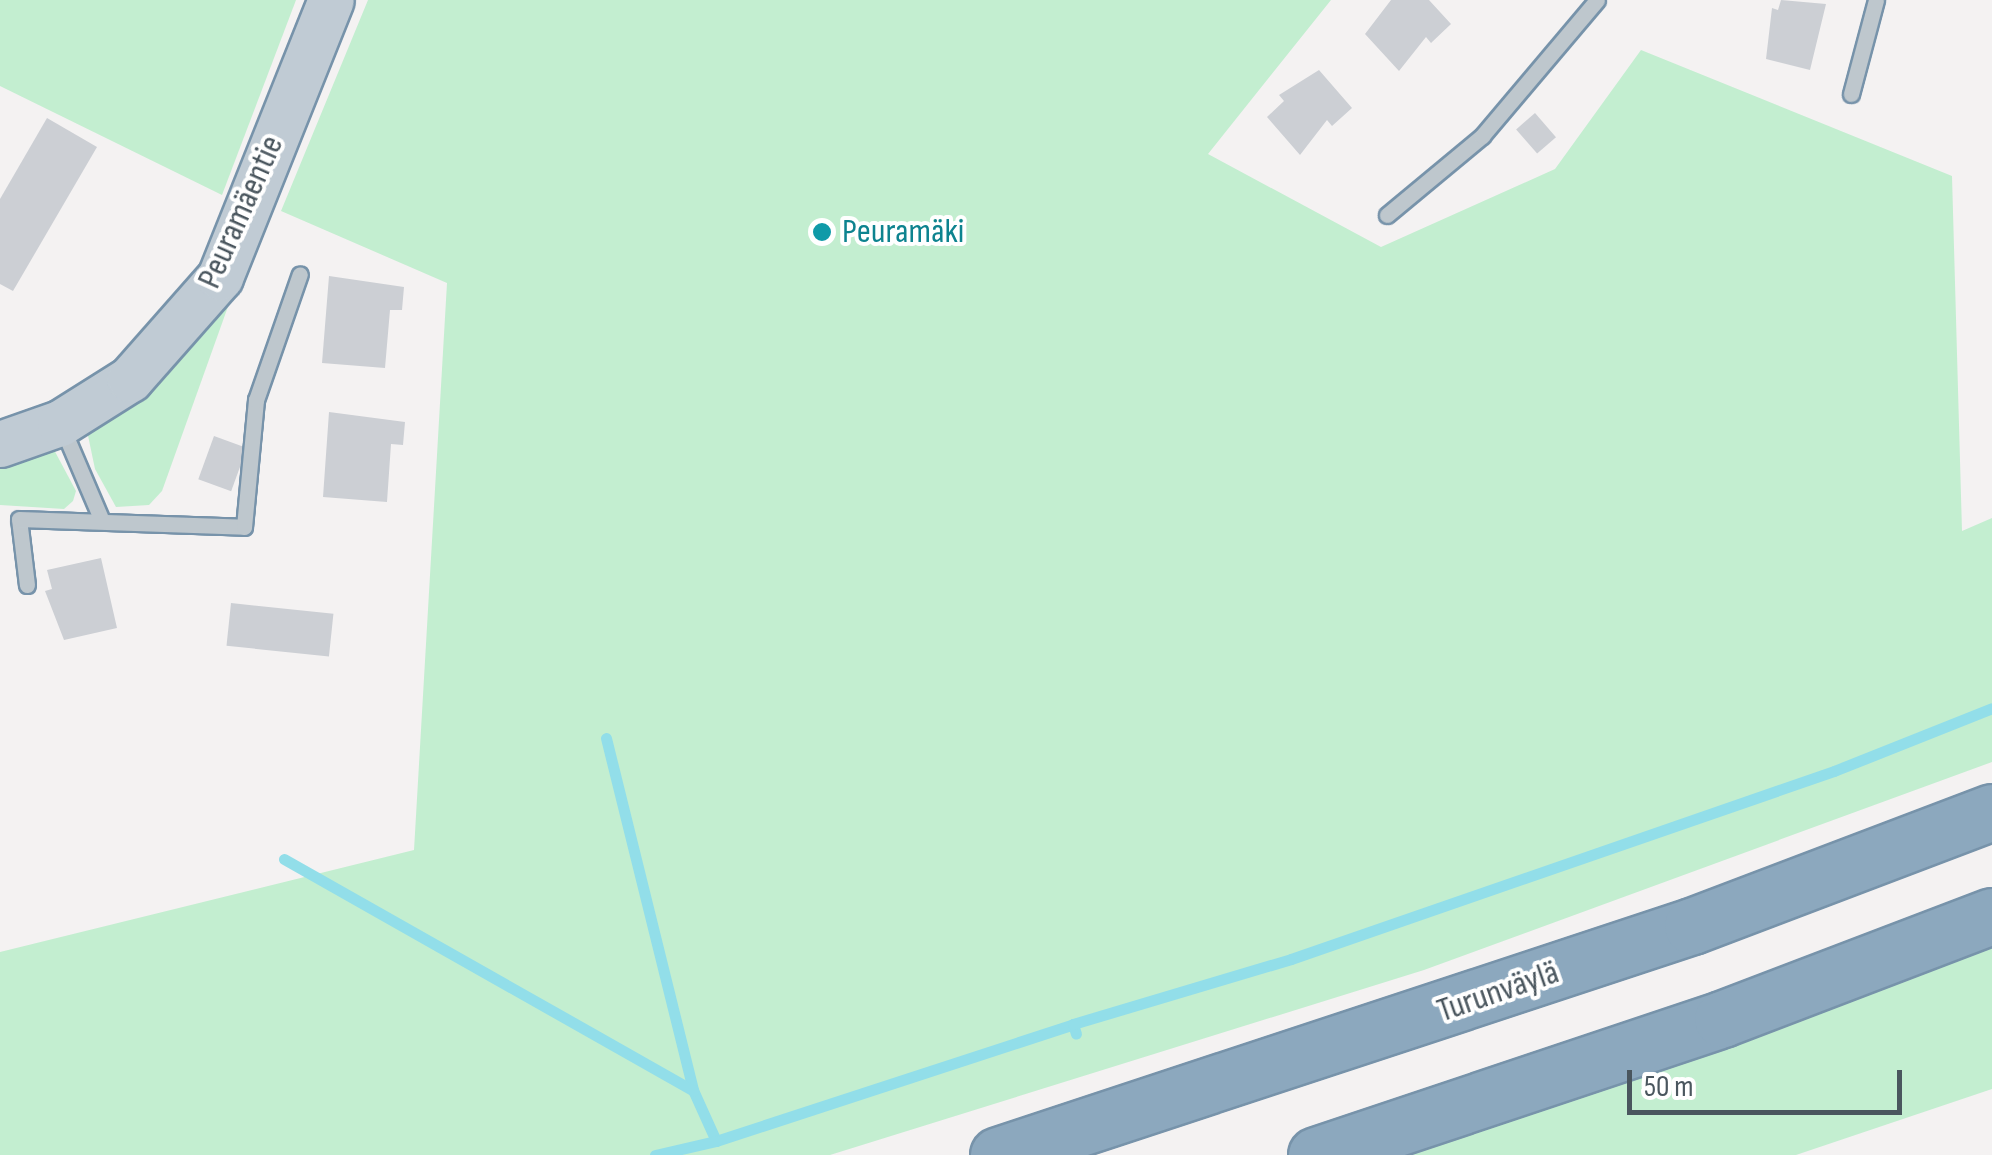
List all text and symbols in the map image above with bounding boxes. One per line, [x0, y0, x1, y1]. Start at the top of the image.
street label: Peuramäentie [189, 129, 293, 295]
place label: Peuramäki [842, 211, 964, 253]
marker: Peuramäki [811, 221, 833, 243]
street label: Turunväylä [1432, 952, 1564, 1032]
scale bar [1632, 1050, 1907, 1112]
text: 50 m [1644, 1069, 1693, 1105]

